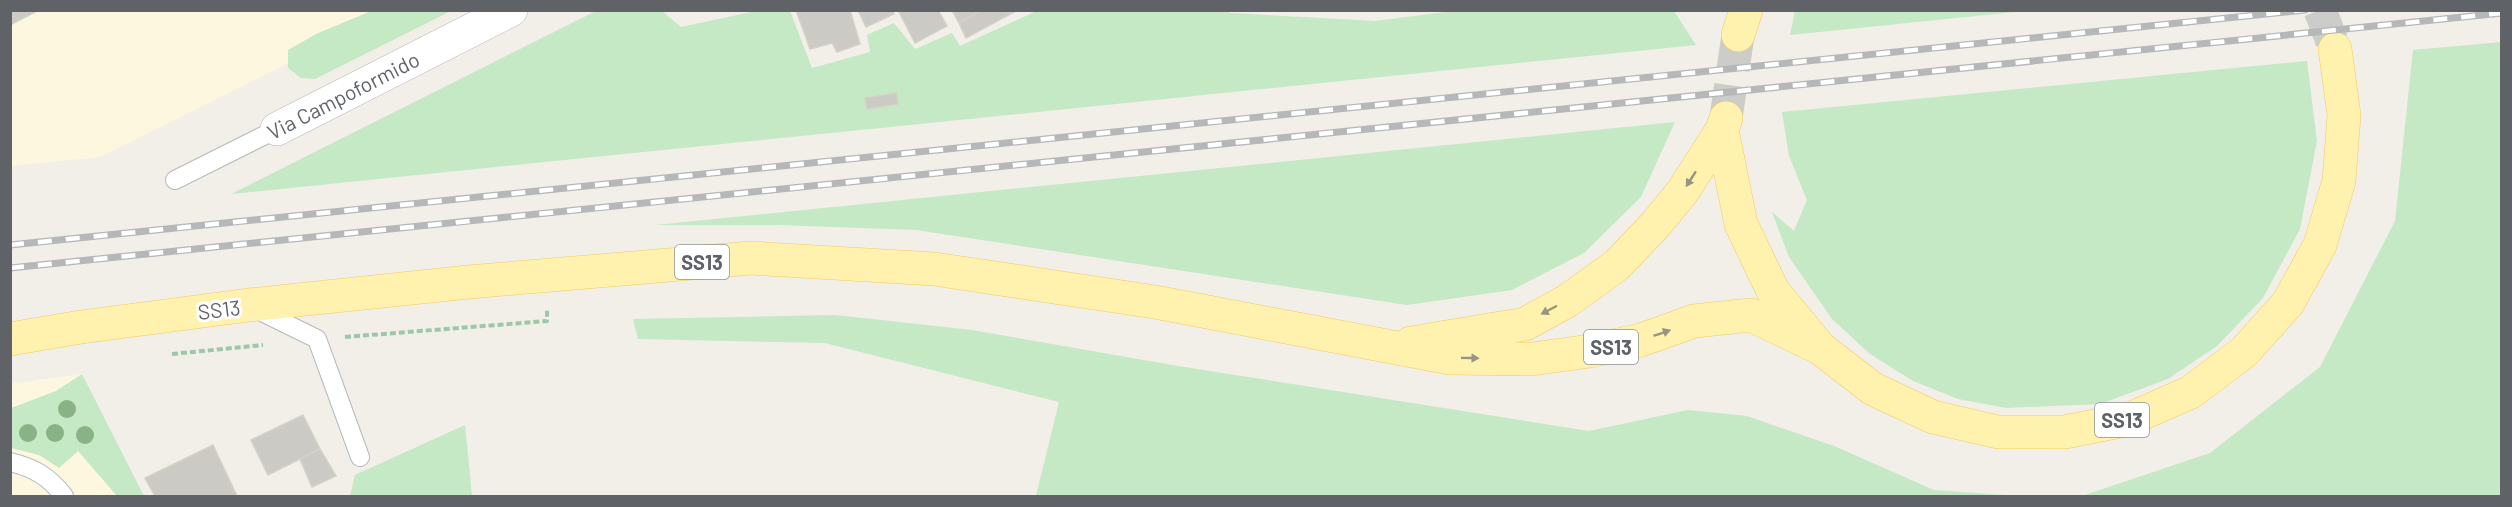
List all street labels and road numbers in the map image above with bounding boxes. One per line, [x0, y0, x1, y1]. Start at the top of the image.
street label: Via Campoformido [263, 46, 423, 144]
road number: SS13 [675, 245, 729, 279]
street label: SS13 [196, 294, 242, 324]
road number: SS13 [1584, 330, 1638, 364]
road number: SS13 [2095, 403, 2149, 437]

